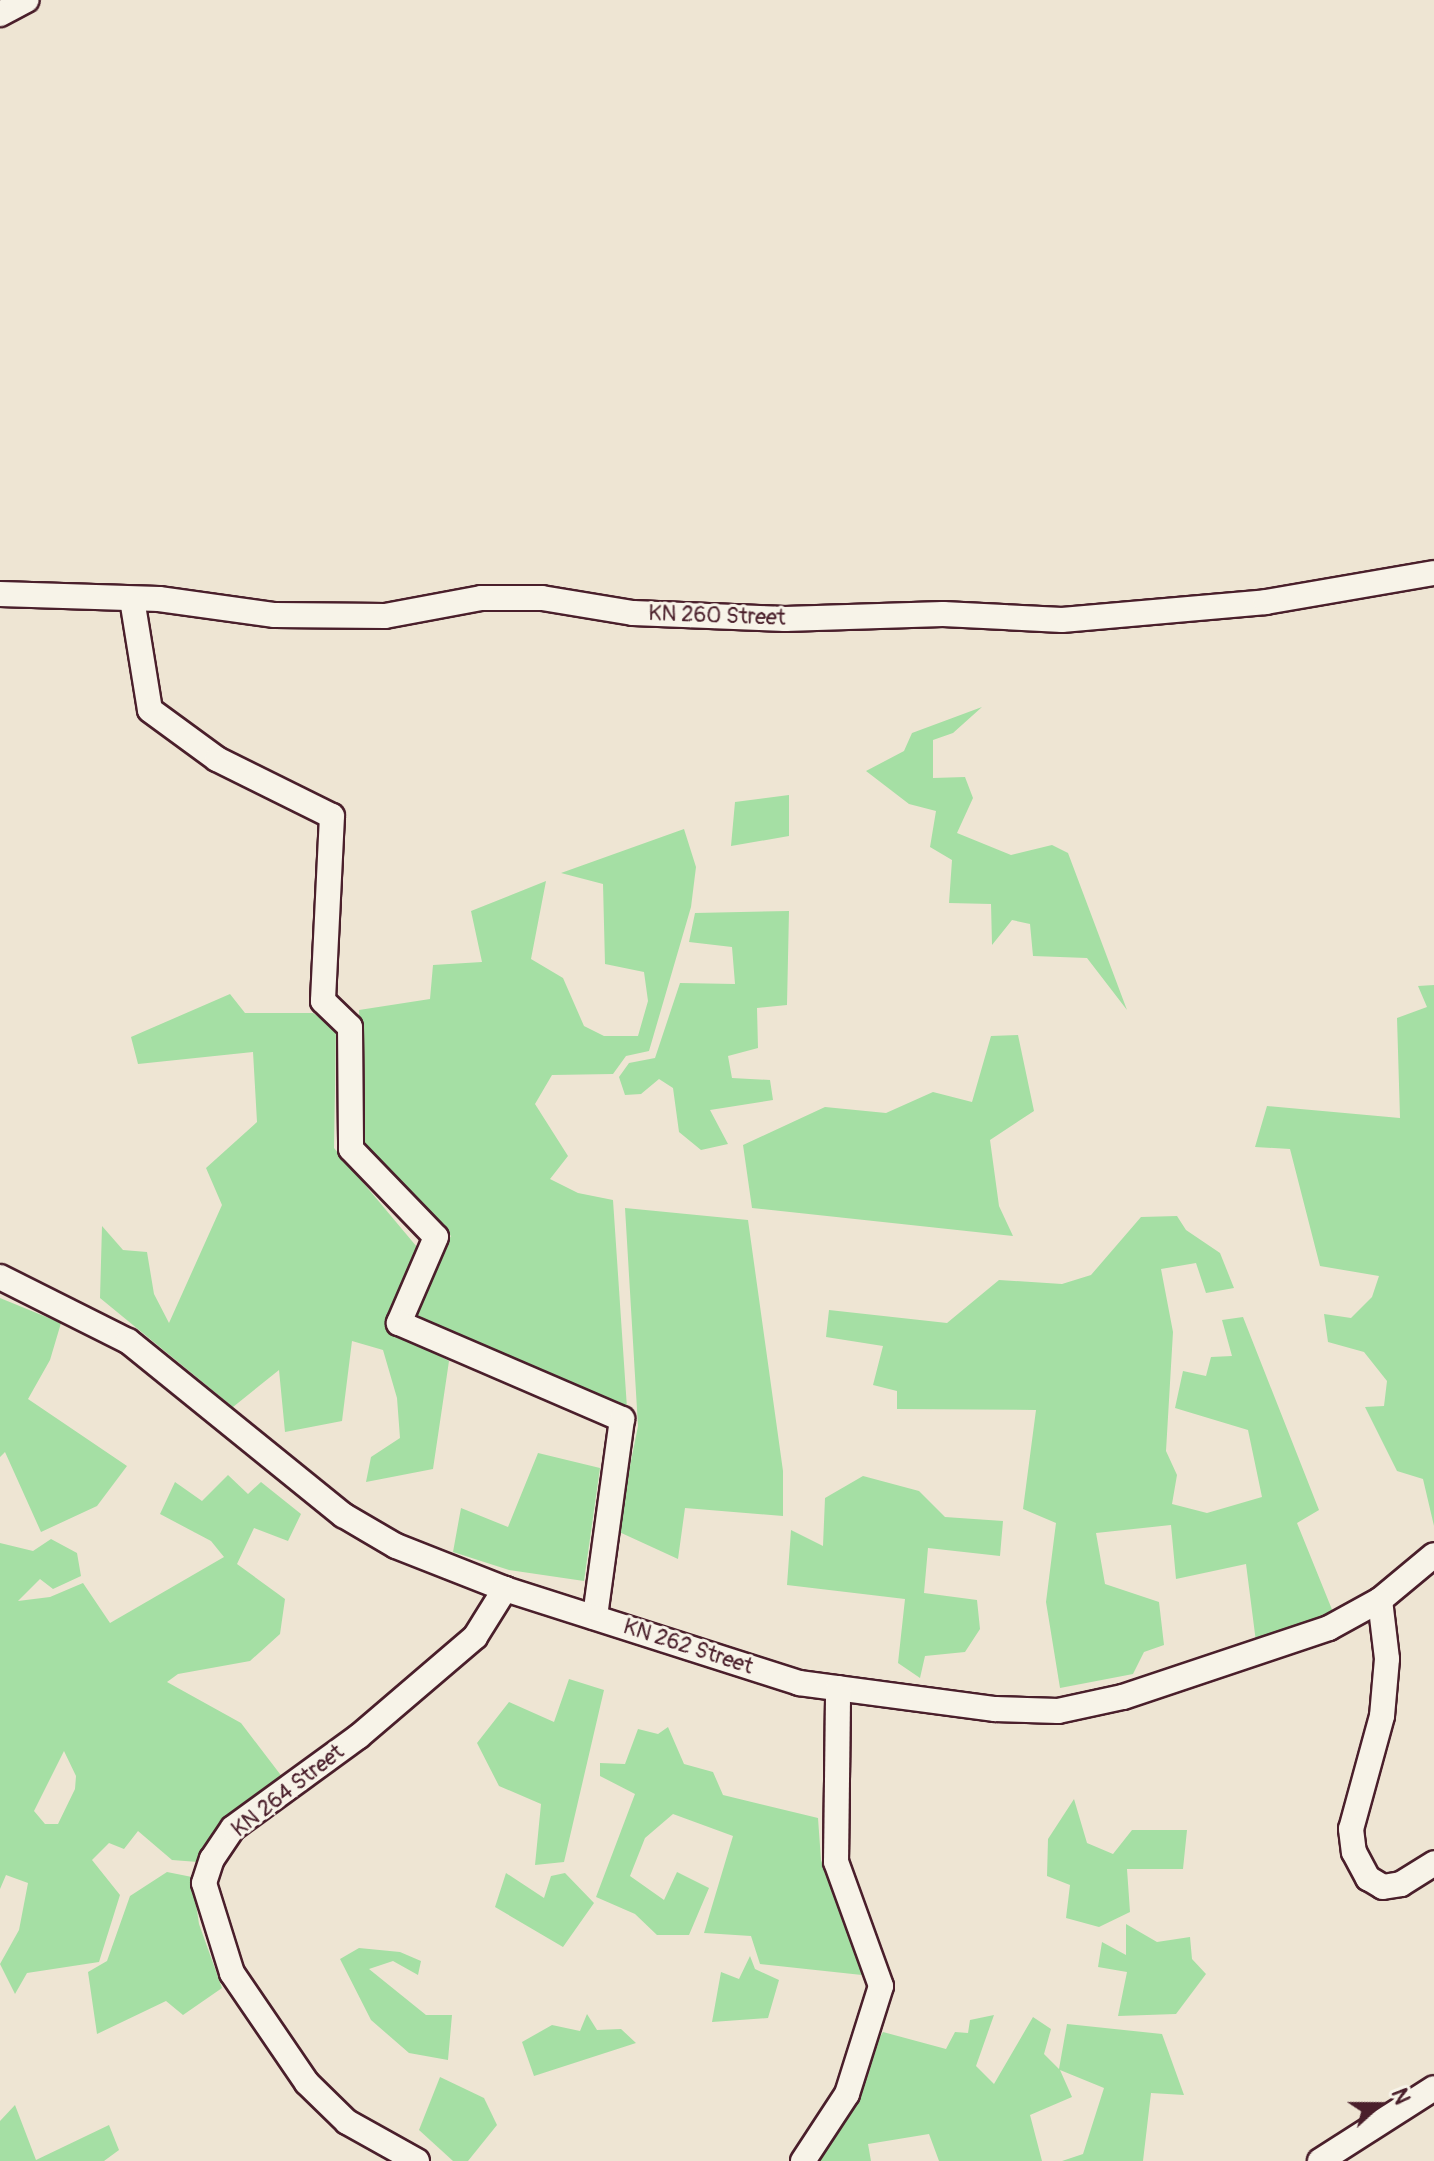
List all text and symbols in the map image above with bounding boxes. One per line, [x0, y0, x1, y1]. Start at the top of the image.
street label: KN 260 Street [648, 600, 786, 632]
street label: KN 262 Street [620, 1614, 756, 1680]
street label: KN 264 Street [227, 1739, 349, 1843]
north arrow [1338, 2065, 1418, 2145]
text: N [1385, 2084, 1416, 2108]

